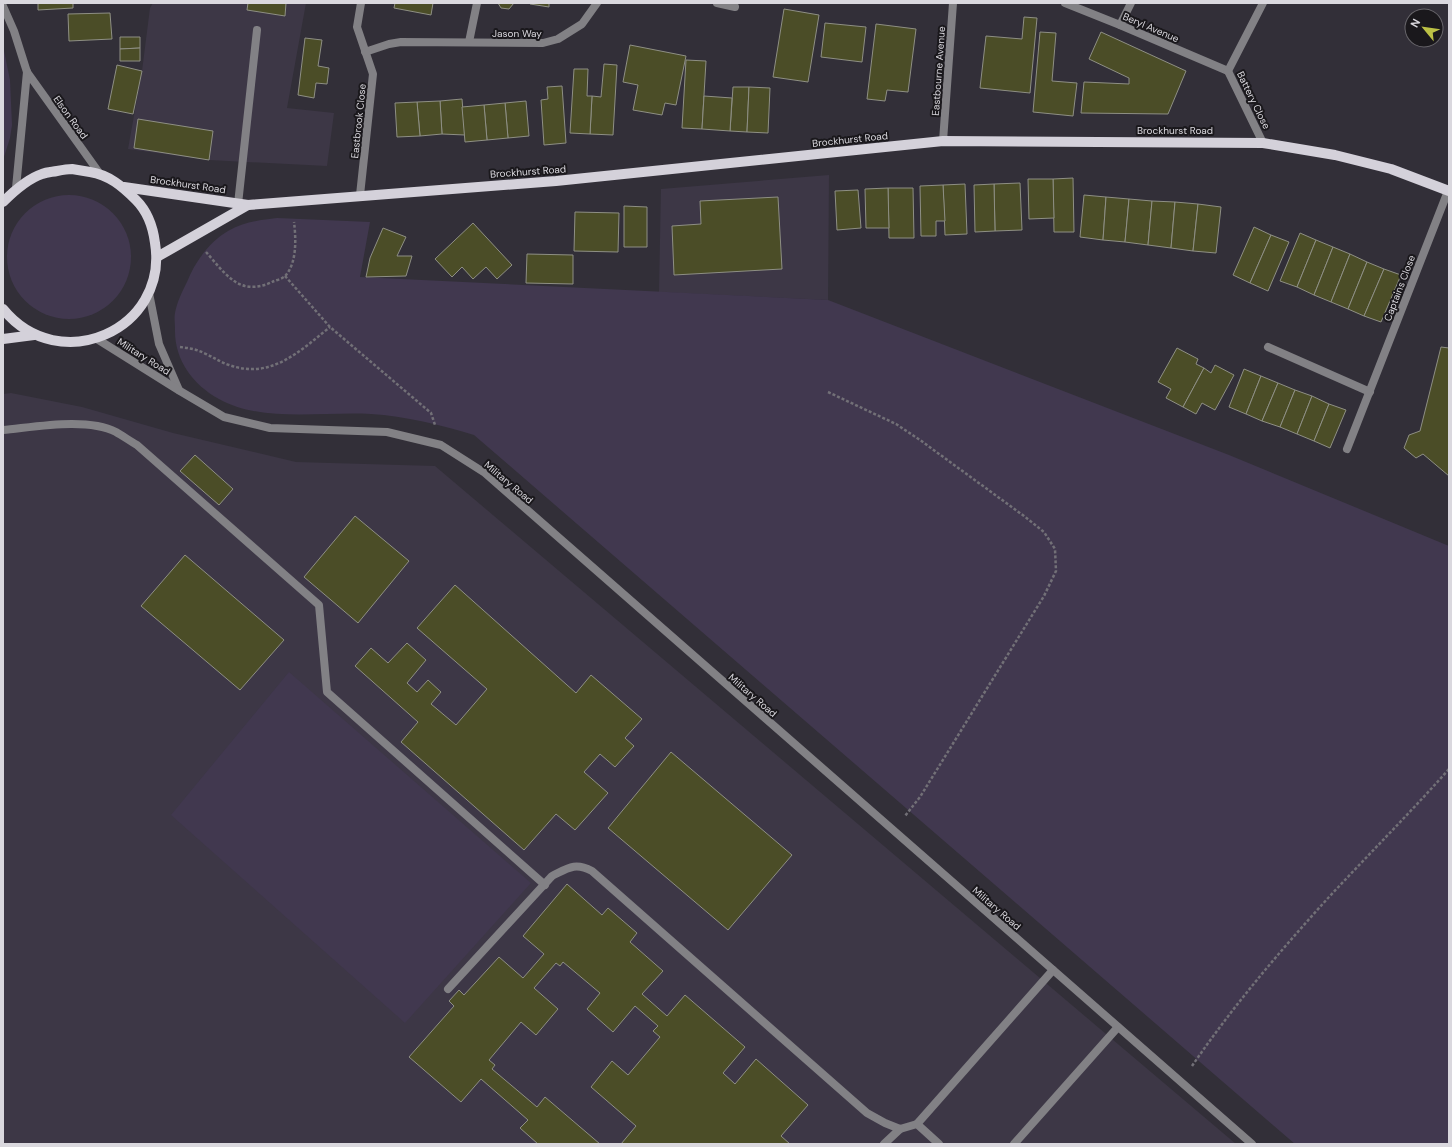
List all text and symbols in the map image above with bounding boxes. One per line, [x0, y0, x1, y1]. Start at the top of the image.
north arrow [1404, 8, 1444, 48]
street label: Beryl Avenue [1121, 10, 1181, 45]
text: N [1407, 16, 1423, 30]
street label: Eastbourne Avenue [929, 26, 948, 116]
street label: Jason Way [492, 27, 542, 40]
street label: Battery Close [1234, 69, 1273, 132]
street label: Eastbrook Close [348, 83, 369, 159]
street label: Elson Road [50, 93, 91, 142]
street label: Brockhurst Road [1137, 124, 1213, 137]
street label: Brockhurst Road [812, 129, 889, 150]
street label: Brockhurst Road [490, 162, 566, 181]
street label: Brockhurst Road [149, 173, 227, 196]
street label: Captains Close [1381, 253, 1418, 323]
street label: Military Road [115, 335, 173, 378]
street label: Military Road [482, 458, 536, 507]
street label: Military Road [726, 671, 780, 720]
street label: Military Road [970, 884, 1024, 933]

